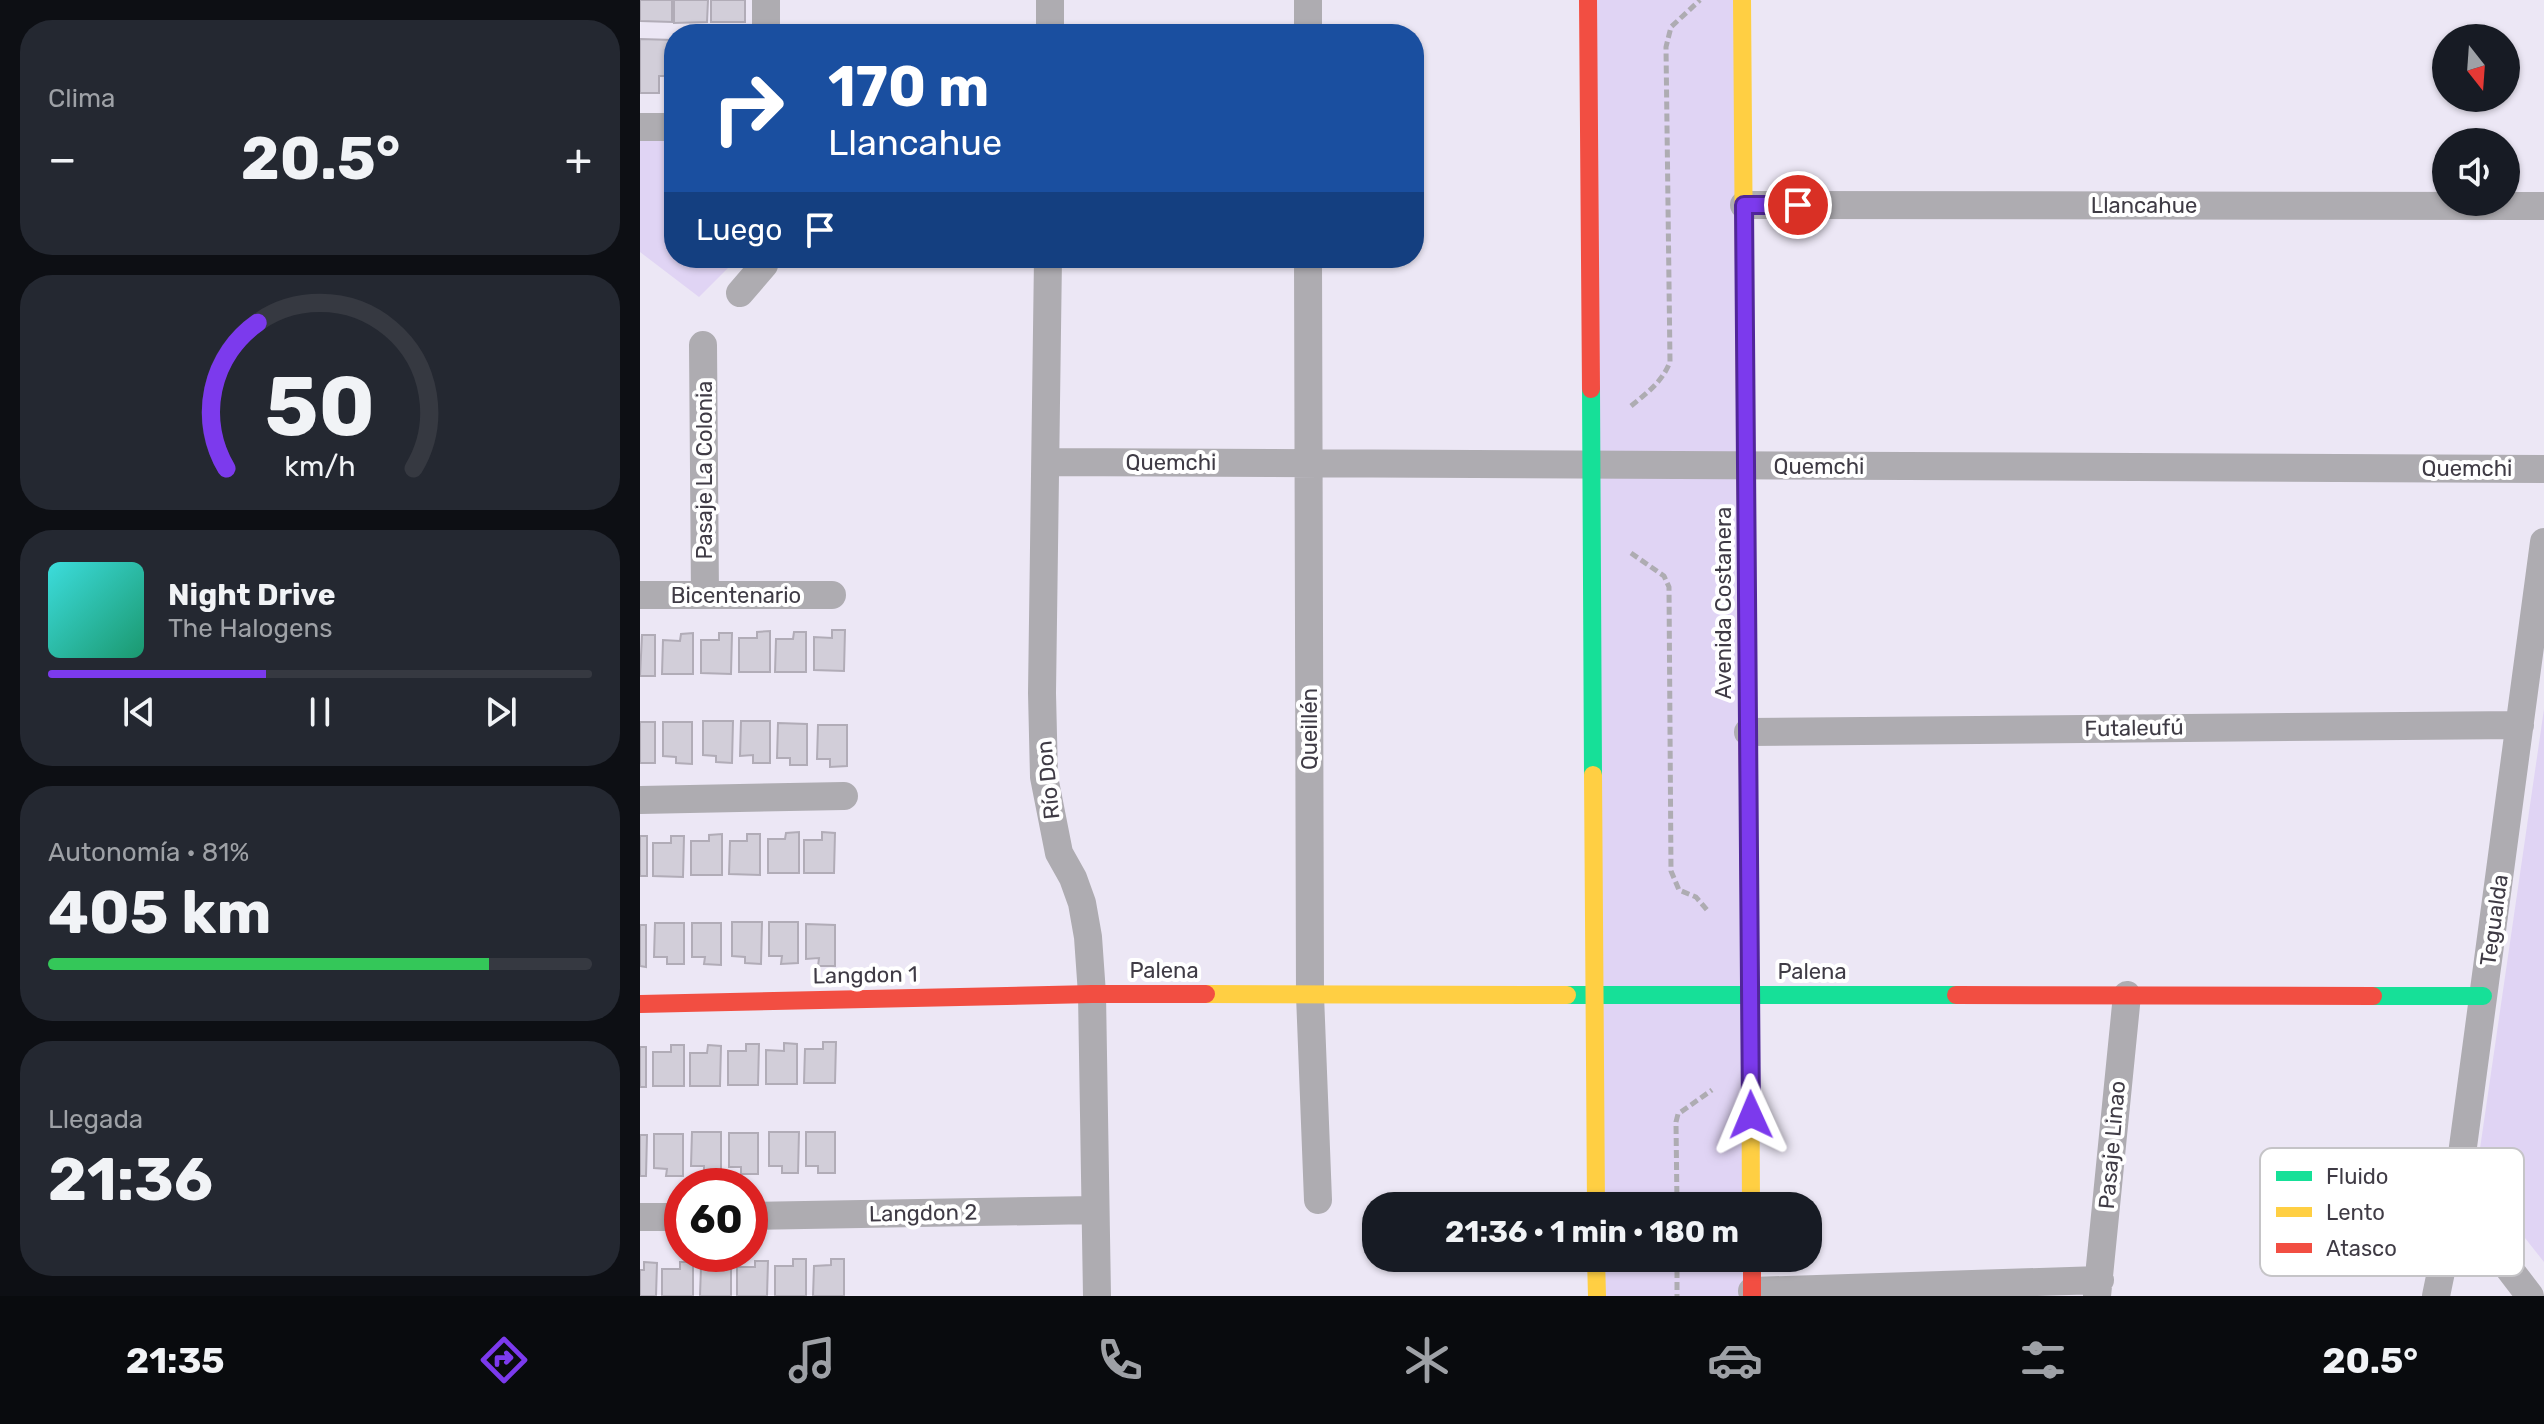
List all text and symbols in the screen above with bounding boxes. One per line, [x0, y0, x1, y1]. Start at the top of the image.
north arrow [2432, 24, 2520, 112]
map controls [2432, 24, 2520, 216]
text: 170 m [828, 54, 989, 120]
icon: right [696, 56, 800, 160]
text: Clima [48, 83, 115, 114]
text: Llancahue [828, 121, 1002, 164]
text: 20.5° [241, 123, 401, 194]
button: sound [2432, 128, 2520, 216]
text: − [48, 133, 77, 185]
text: + [565, 133, 592, 185]
pin [1764, 171, 1832, 239]
icon: arrive [1776, 183, 1820, 227]
street label: Llancahue [2091, 192, 2197, 219]
icon: arrive [798, 208, 842, 252]
text: Luego [696, 212, 782, 248]
text: 50 [265, 356, 375, 455]
street label: Pasaje La Colonia [691, 381, 718, 559]
text: km/h [284, 449, 356, 483]
street label: Quemchi [1126, 449, 1216, 476]
street label: Quemchi [1774, 453, 1864, 480]
street label: Quemchi [2422, 455, 2512, 482]
street label: Avenida Costanera [1710, 507, 1737, 699]
text: Night Drive [168, 577, 336, 613]
street label: Bicentenario [671, 582, 801, 609]
text: The Halogens [168, 613, 333, 644]
street label: Queillén [1296, 688, 1323, 770]
icon: previous [117, 690, 161, 734]
icon: pause [298, 690, 342, 734]
icon: next [479, 690, 523, 734]
street label: Futaleufú [2084, 714, 2184, 742]
street label: Río Don [1030, 739, 1066, 821]
text: Autonomía · 81% [48, 837, 249, 868]
street label: Tegualda [2474, 873, 2514, 967]
text: 405 km [48, 877, 271, 948]
street label: Palena [1129, 957, 1199, 984]
street label: Palena [1777, 958, 1847, 985]
street label: Langdon 1 [812, 961, 918, 989]
position arrow [1709, 1073, 1793, 1157]
street label: Pasaje Linao [2093, 1080, 2131, 1210]
text: Llegada [48, 1104, 143, 1135]
text: 21:36 [48, 1144, 213, 1215]
legend [2260, 1148, 2524, 1276]
text: Fluido [2326, 1163, 2388, 1190]
speed limit sign: 60 [664, 1168, 768, 1272]
street label: Langdon 2 [869, 1199, 977, 1227]
text: Lento [2326, 1199, 2385, 1226]
text: 21:36 · 1 min · 180 m [1445, 1214, 1739, 1250]
text: Atasco [2326, 1235, 2397, 1262]
icon: directions [476, 1332, 532, 1388]
icon: music [784, 1332, 840, 1388]
icon: phone [1092, 1332, 1148, 1388]
icon: climate [1399, 1332, 1455, 1388]
icon: car [1707, 1332, 1763, 1388]
icon: filters [2015, 1332, 2071, 1388]
text: 21:35 [126, 1339, 225, 1382]
text: 20.5° [2322, 1339, 2418, 1382]

